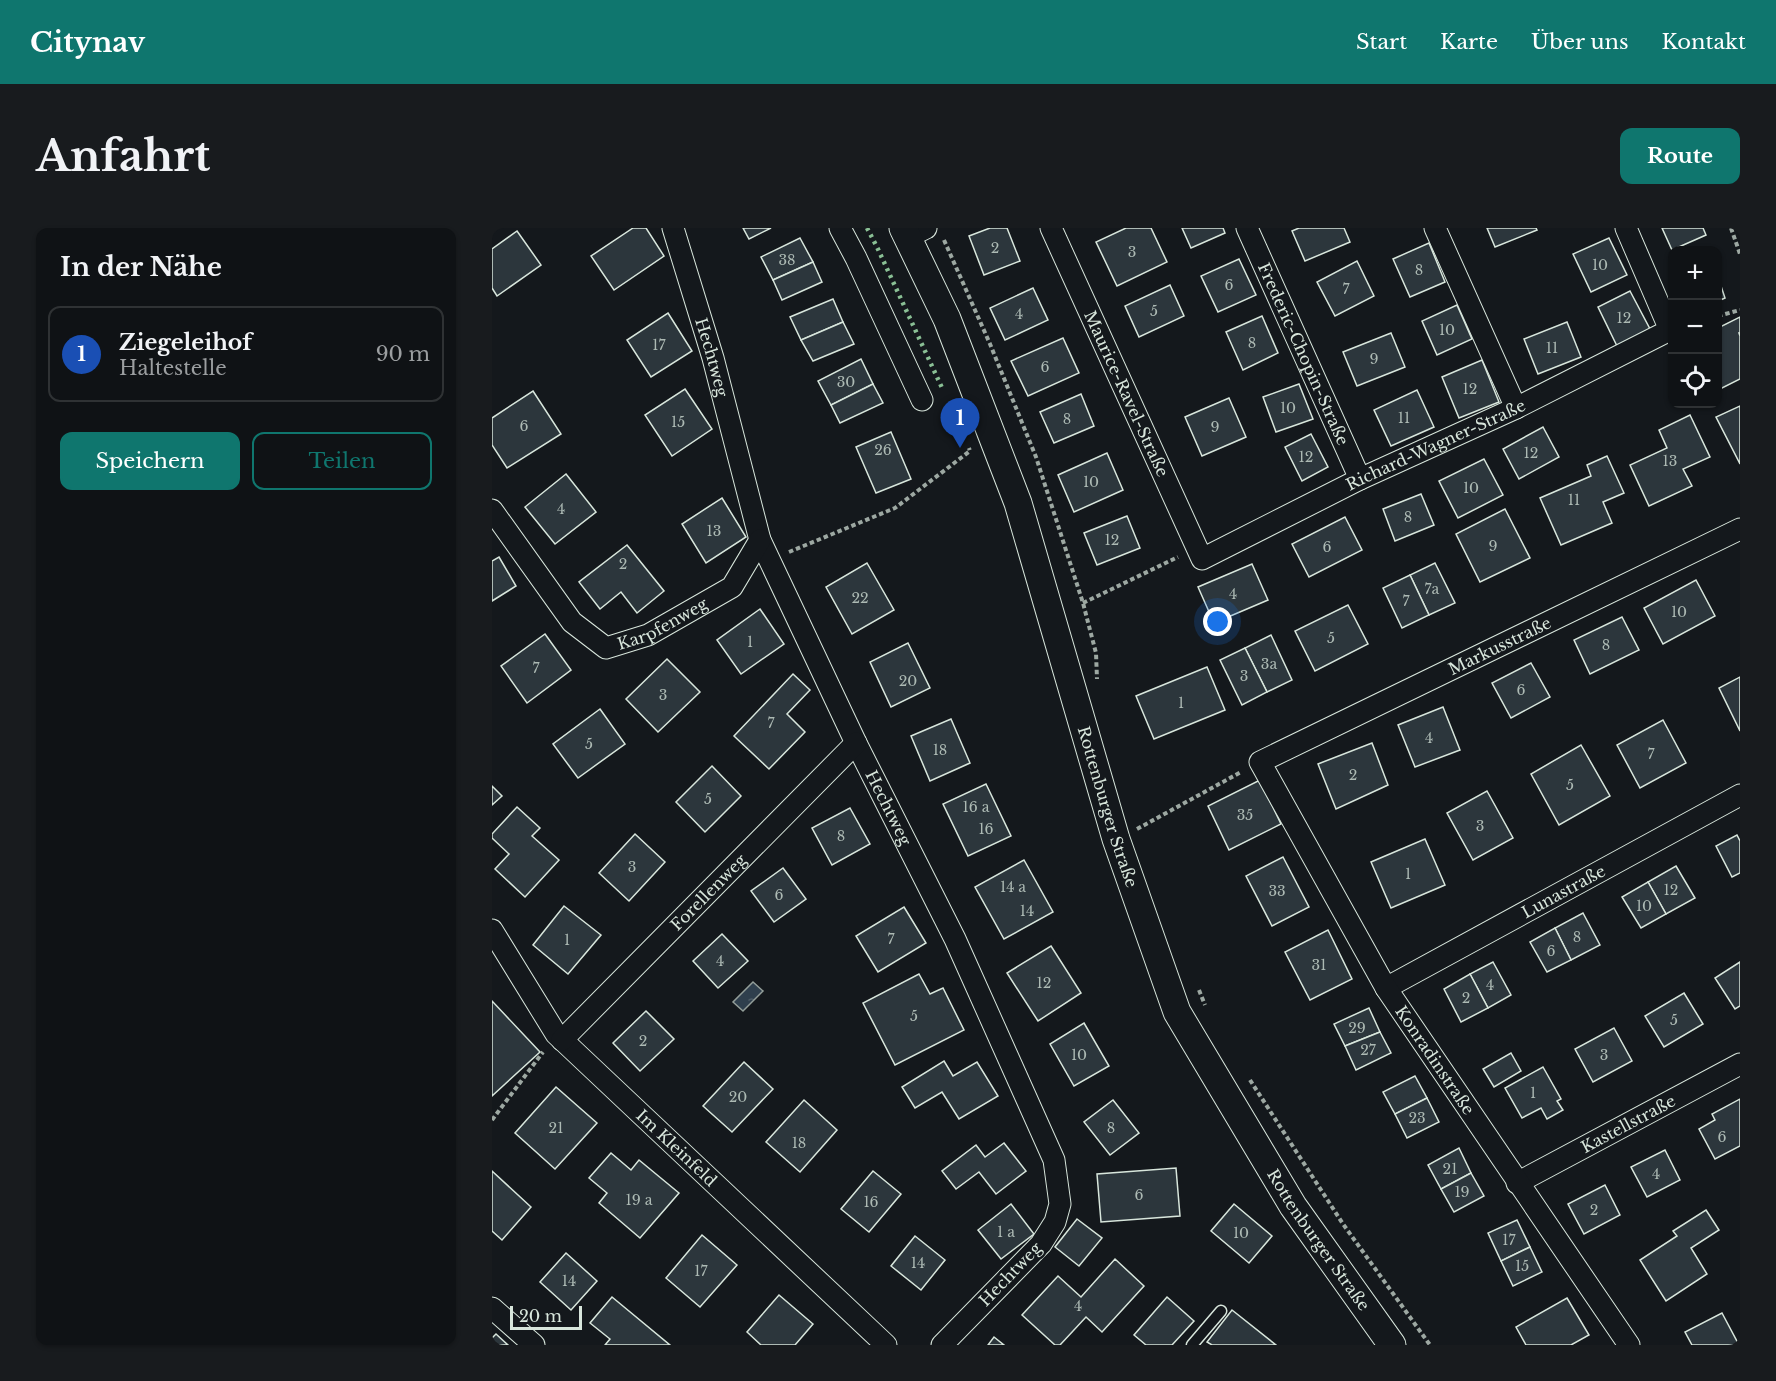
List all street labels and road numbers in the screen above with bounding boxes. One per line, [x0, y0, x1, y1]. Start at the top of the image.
street label: Frederic-Chopin-Straße [1254, 259, 1353, 448]
street label: Maurice-Ravel-Straße [1080, 307, 1173, 480]
street label: Hechtweg [691, 315, 733, 399]
street label: Richard-Wagner-Straße [1343, 395, 1529, 494]
street label: Karpfenweg [615, 593, 711, 654]
street label: Markusstraße [1445, 612, 1554, 679]
street label: Rottenburger Straße [1074, 724, 1142, 890]
street label: Hechtweg [861, 767, 916, 849]
street label: Forellenweg [666, 849, 751, 935]
street label: Lunastraße [1518, 860, 1609, 922]
street label: Konradinstraße [1391, 1002, 1479, 1118]
street label: Kastellstraße [1577, 1090, 1679, 1157]
street label: Im Kleinfeld [632, 1105, 721, 1191]
street label: Rottenburger Straße [1263, 1165, 1374, 1314]
street label: Hechtweg [975, 1238, 1046, 1310]

